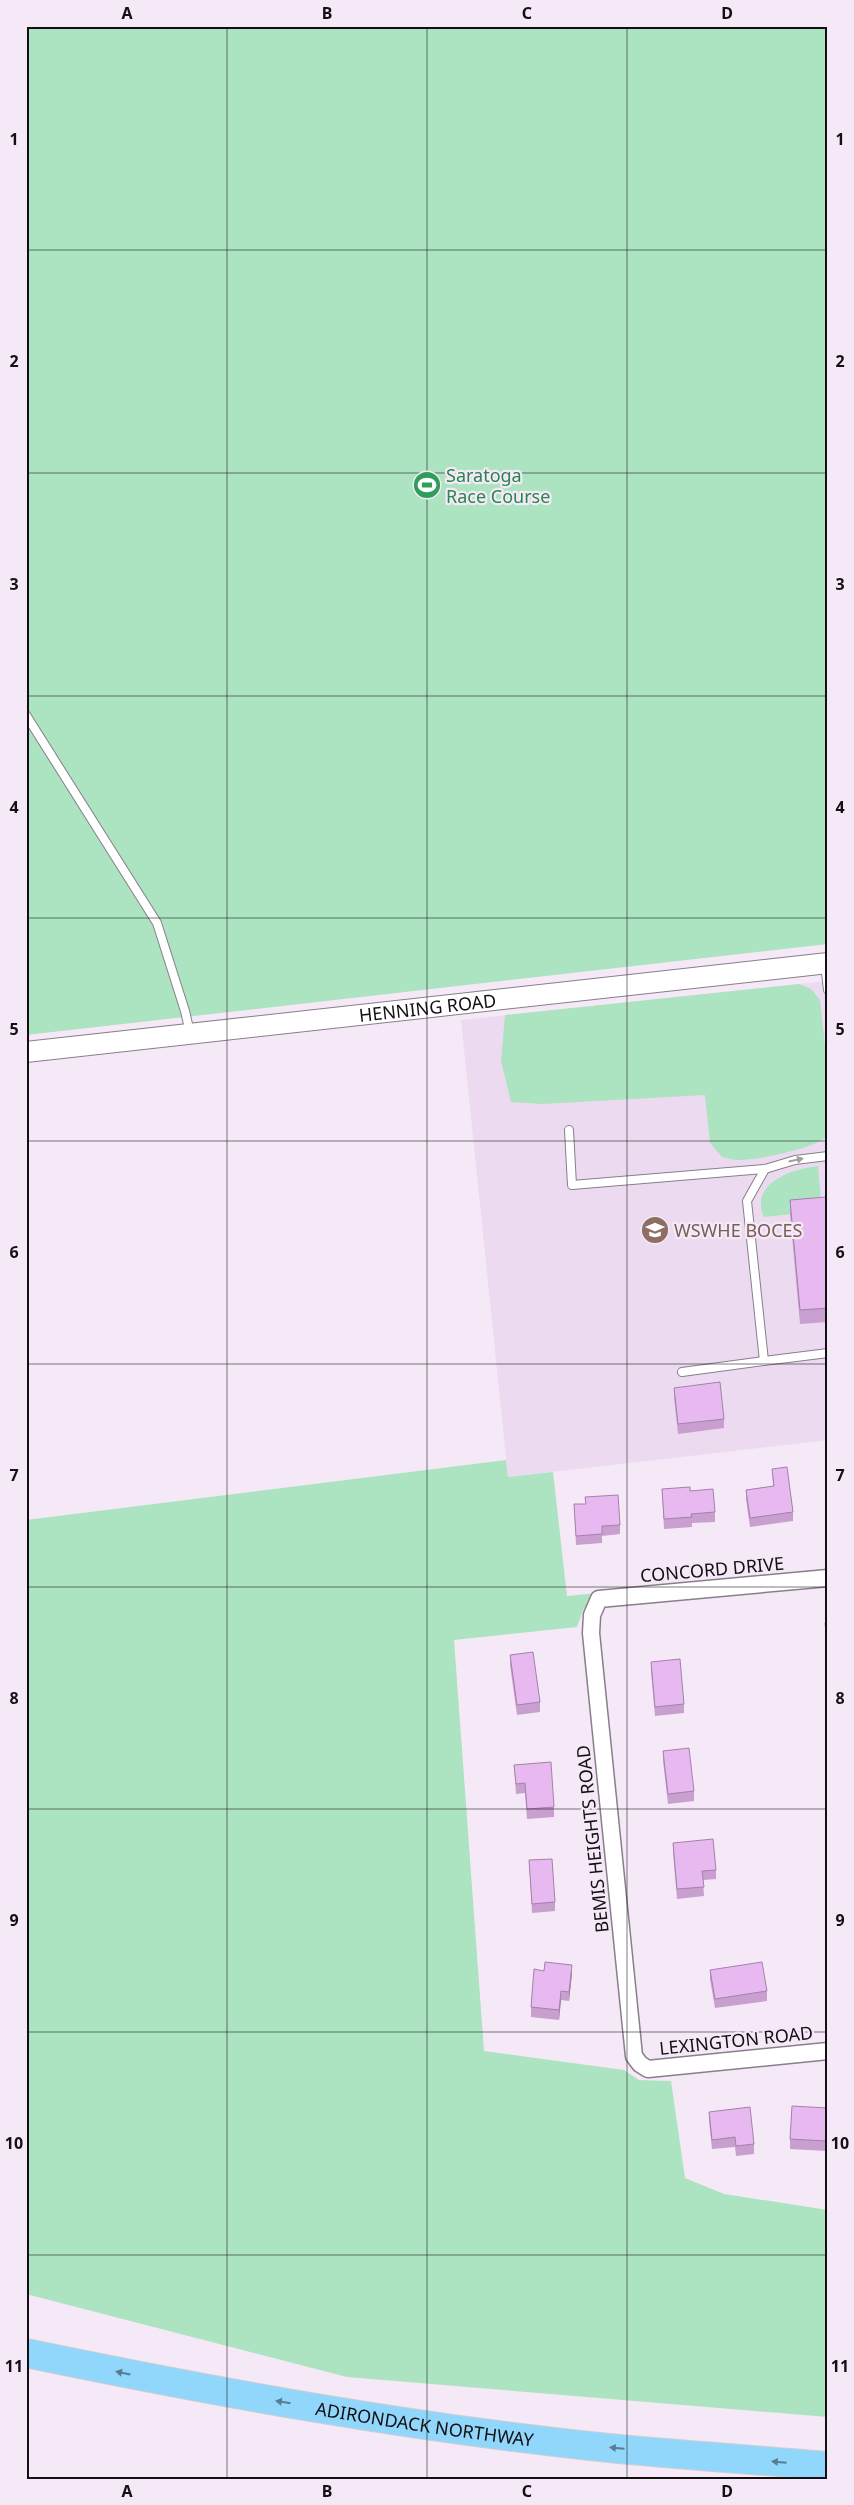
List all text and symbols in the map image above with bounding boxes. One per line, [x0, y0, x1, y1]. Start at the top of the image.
text: A [121, 2, 133, 24]
text: B [322, 2, 332, 24]
text: C [522, 2, 532, 24]
text: D [721, 2, 733, 24]
text: 1 [9, 128, 19, 150]
text: 1 [835, 128, 845, 150]
text: 2 [9, 350, 19, 372]
text: 2 [835, 350, 845, 372]
place label: Saratoga Race Course [446, 463, 550, 508]
sports icon: Saratoga Race Course [412, 470, 442, 500]
text: 3 [9, 573, 19, 595]
text: 3 [835, 573, 845, 595]
text: 4 [9, 796, 19, 818]
text: 4 [835, 796, 845, 818]
street label: HENNING ROAD [358, 988, 497, 1027]
text: 5 [9, 1018, 19, 1040]
text: 5 [835, 1018, 845, 1040]
one-way arrow [788, 1156, 804, 1164]
school or university icon: WSWHE BOCES [640, 1215, 670, 1245]
place label: WSWHE BOCES [674, 1218, 803, 1242]
text: 6 [9, 1241, 19, 1263]
text: 6 [835, 1241, 845, 1263]
text: 7 [9, 1464, 19, 1486]
text: 7 [835, 1464, 845, 1486]
street label: CONCORD DRIVE [639, 1551, 785, 1587]
text: 8 [9, 1687, 19, 1709]
text: 8 [835, 1687, 845, 1709]
street label: BEMIS HEIGHTS ROAD [570, 1744, 614, 1934]
text: 9 [9, 1909, 19, 1931]
text: 9 [835, 1909, 845, 1931]
street label: LEXINGTON ROAD [658, 2020, 814, 2060]
text: 10 [5, 2132, 23, 2154]
text: 10 [831, 2132, 849, 2154]
text: 11 [5, 2355, 23, 2377]
text: 11 [831, 2355, 849, 2377]
one-way arrow [116, 2369, 131, 2377]
street label: ADIRONDACK NORTHWAY [314, 2396, 536, 2452]
one-way arrow [275, 2397, 291, 2405]
one-way arrow [609, 2444, 625, 2452]
one-way arrow [771, 2457, 787, 2465]
text: A [121, 2480, 133, 2502]
text: B [322, 2480, 332, 2502]
text: C [522, 2480, 532, 2502]
text: D [721, 2480, 733, 2502]

